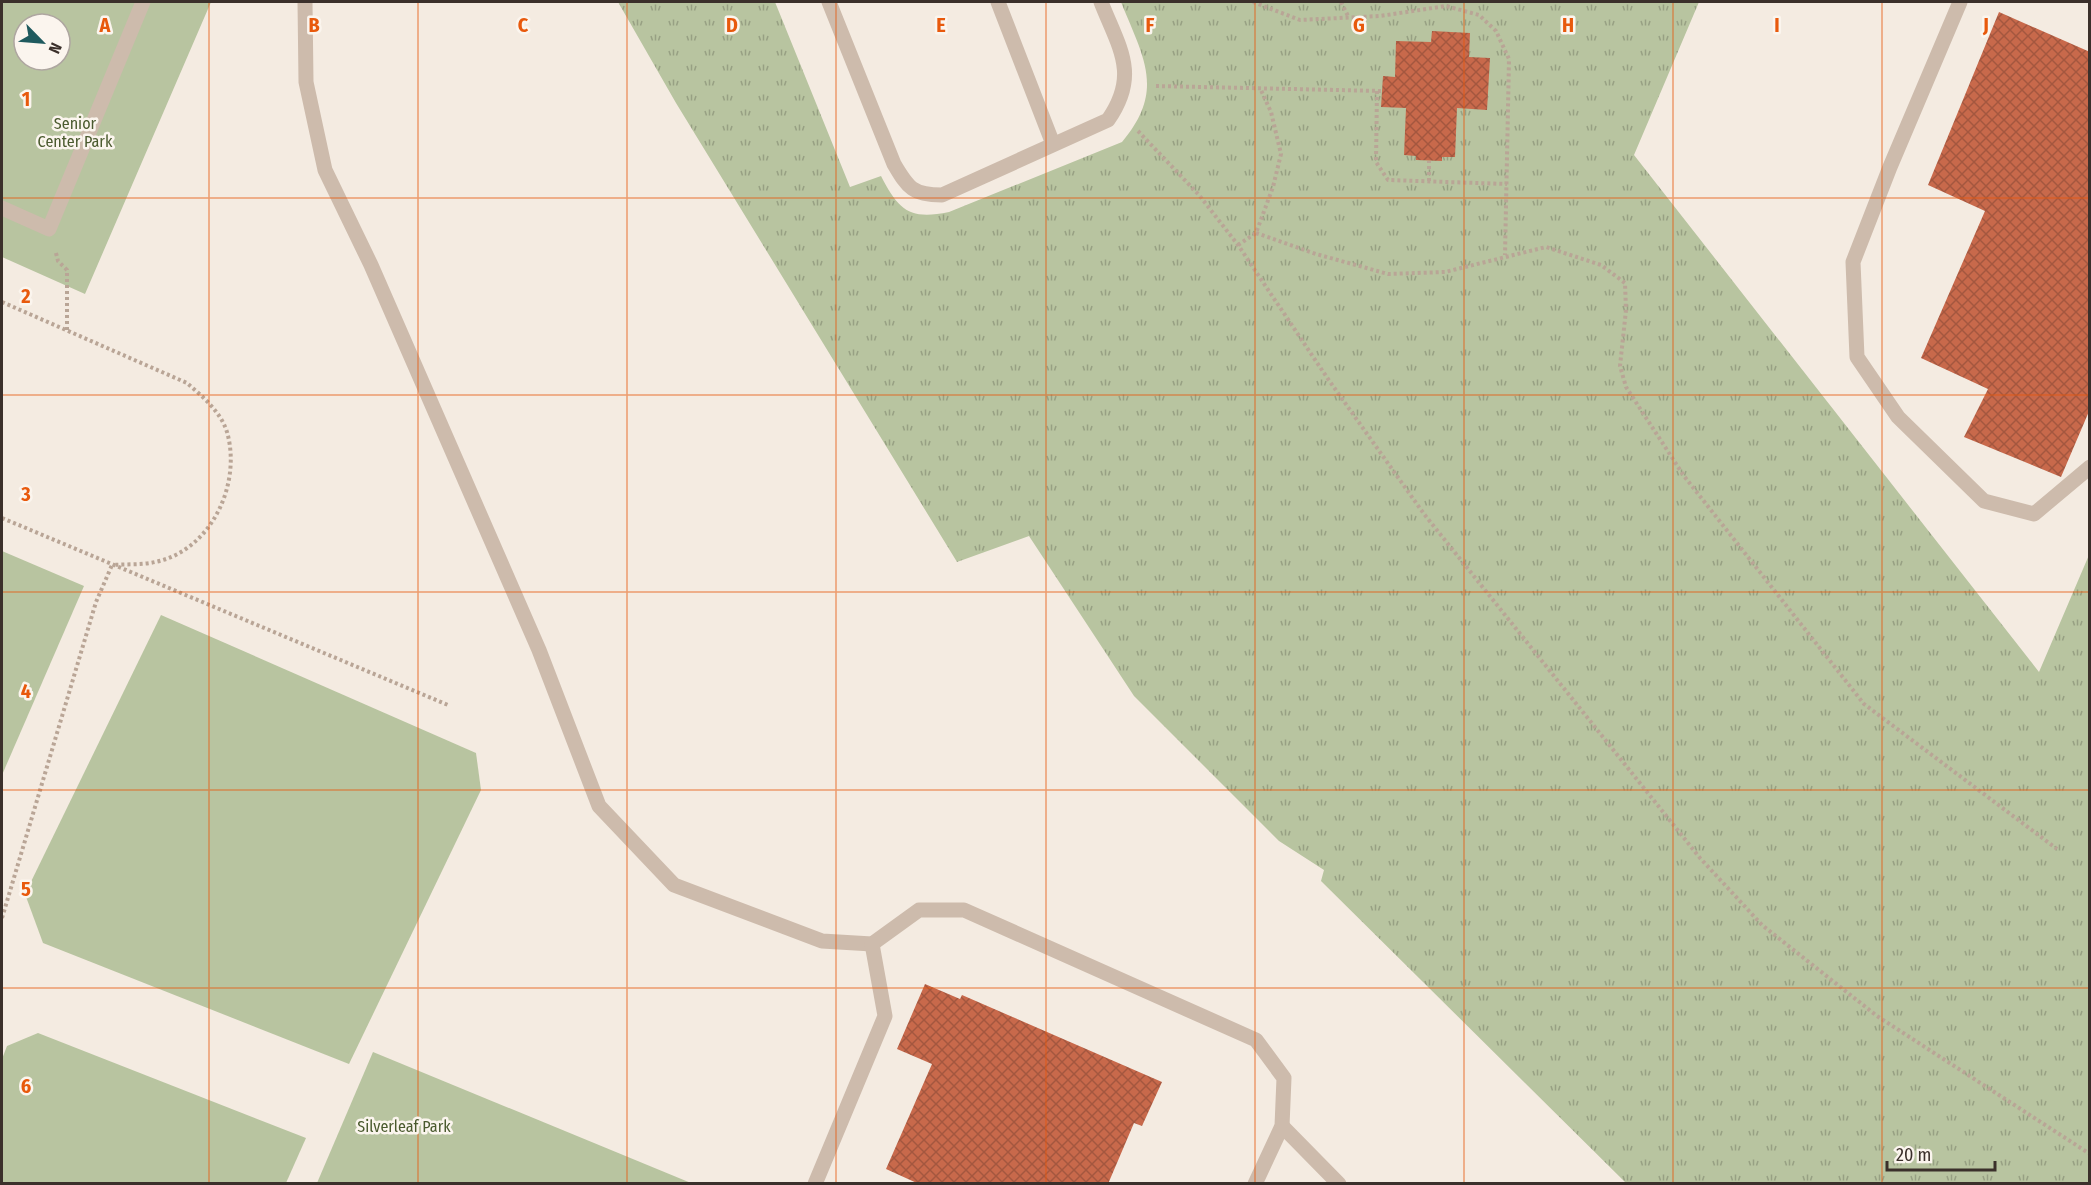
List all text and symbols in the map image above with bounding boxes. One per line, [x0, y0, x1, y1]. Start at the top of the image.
north arrow [12, 12, 72, 72]
text: A [99, 13, 112, 37]
text: B [308, 13, 320, 37]
text: C [518, 13, 529, 37]
text: D [726, 13, 738, 37]
text: E [936, 13, 946, 37]
text: F [1146, 13, 1155, 37]
text: G [1353, 13, 1365, 37]
text: H [1562, 13, 1574, 37]
text: I [1774, 13, 1780, 37]
text: J [1982, 13, 1989, 37]
text: N [45, 40, 66, 56]
text: 1 [22, 87, 30, 111]
park label: Senior Center Park [38, 114, 113, 151]
text: 2 [20, 284, 31, 308]
text: 3 [20, 482, 31, 506]
text: 4 [21, 679, 31, 703]
text: 5 [21, 877, 31, 901]
text: 6 [21, 1074, 31, 1098]
park label: Silverleaf Park [357, 1117, 451, 1136]
scale bar [1887, 1134, 1995, 1172]
text: 20 m [1896, 1144, 1931, 1166]

